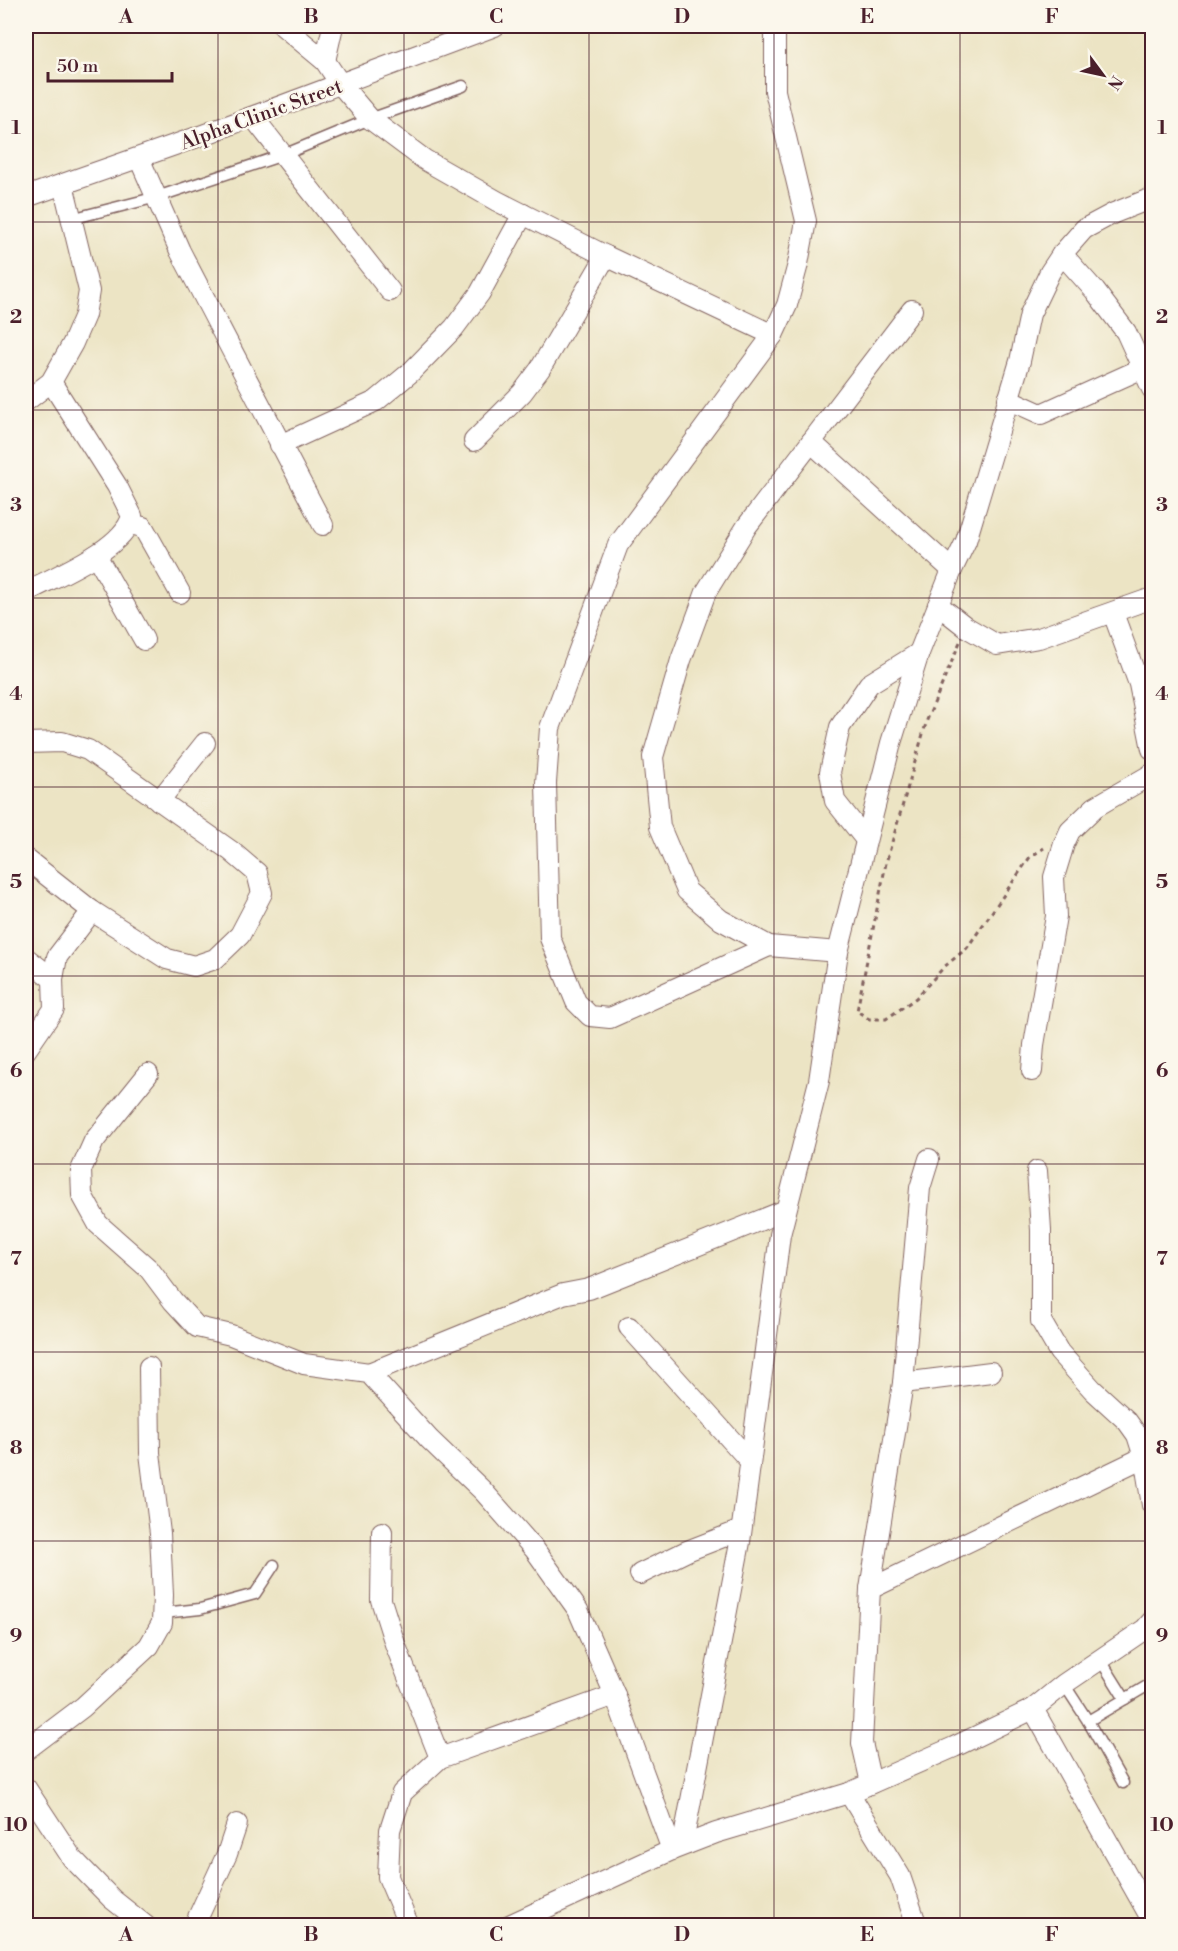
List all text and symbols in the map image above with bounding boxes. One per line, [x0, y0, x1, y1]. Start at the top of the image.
text: A [118, 5, 134, 30]
text: B [303, 5, 319, 30]
text: C [489, 5, 503, 30]
text: D [674, 5, 690, 30]
text: E [860, 5, 874, 30]
text: F [1045, 5, 1059, 30]
scale bar [48, 45, 172, 83]
north arrow [1073, 45, 1133, 105]
text: 50 m [57, 55, 99, 78]
text: N [1103, 72, 1127, 94]
street label: Alpha Clinic Street [176, 74, 346, 157]
text: 1 [11, 116, 21, 141]
text: 1 [1157, 116, 1167, 141]
text: 2 [10, 305, 22, 330]
text: 2 [1156, 305, 1168, 330]
text: 3 [10, 493, 22, 518]
text: 3 [1156, 493, 1168, 518]
text: 4 [9, 682, 23, 707]
text: 4 [1155, 682, 1169, 707]
text: 5 [10, 870, 22, 895]
text: 5 [1156, 870, 1168, 895]
text: 6 [10, 1059, 23, 1084]
text: 6 [1156, 1059, 1169, 1084]
text: 7 [10, 1247, 22, 1272]
text: 7 [1156, 1247, 1168, 1272]
text: 8 [10, 1436, 23, 1461]
text: 8 [1156, 1436, 1169, 1461]
text: 9 [10, 1624, 22, 1649]
text: 9 [1156, 1624, 1168, 1649]
text: 10 [4, 1813, 28, 1838]
text: 10 [1150, 1813, 1174, 1838]
text: A [118, 1923, 134, 1948]
text: B [303, 1923, 319, 1948]
text: C [489, 1923, 503, 1948]
text: D [674, 1923, 690, 1948]
text: E [860, 1923, 874, 1948]
text: F [1045, 1923, 1059, 1948]

